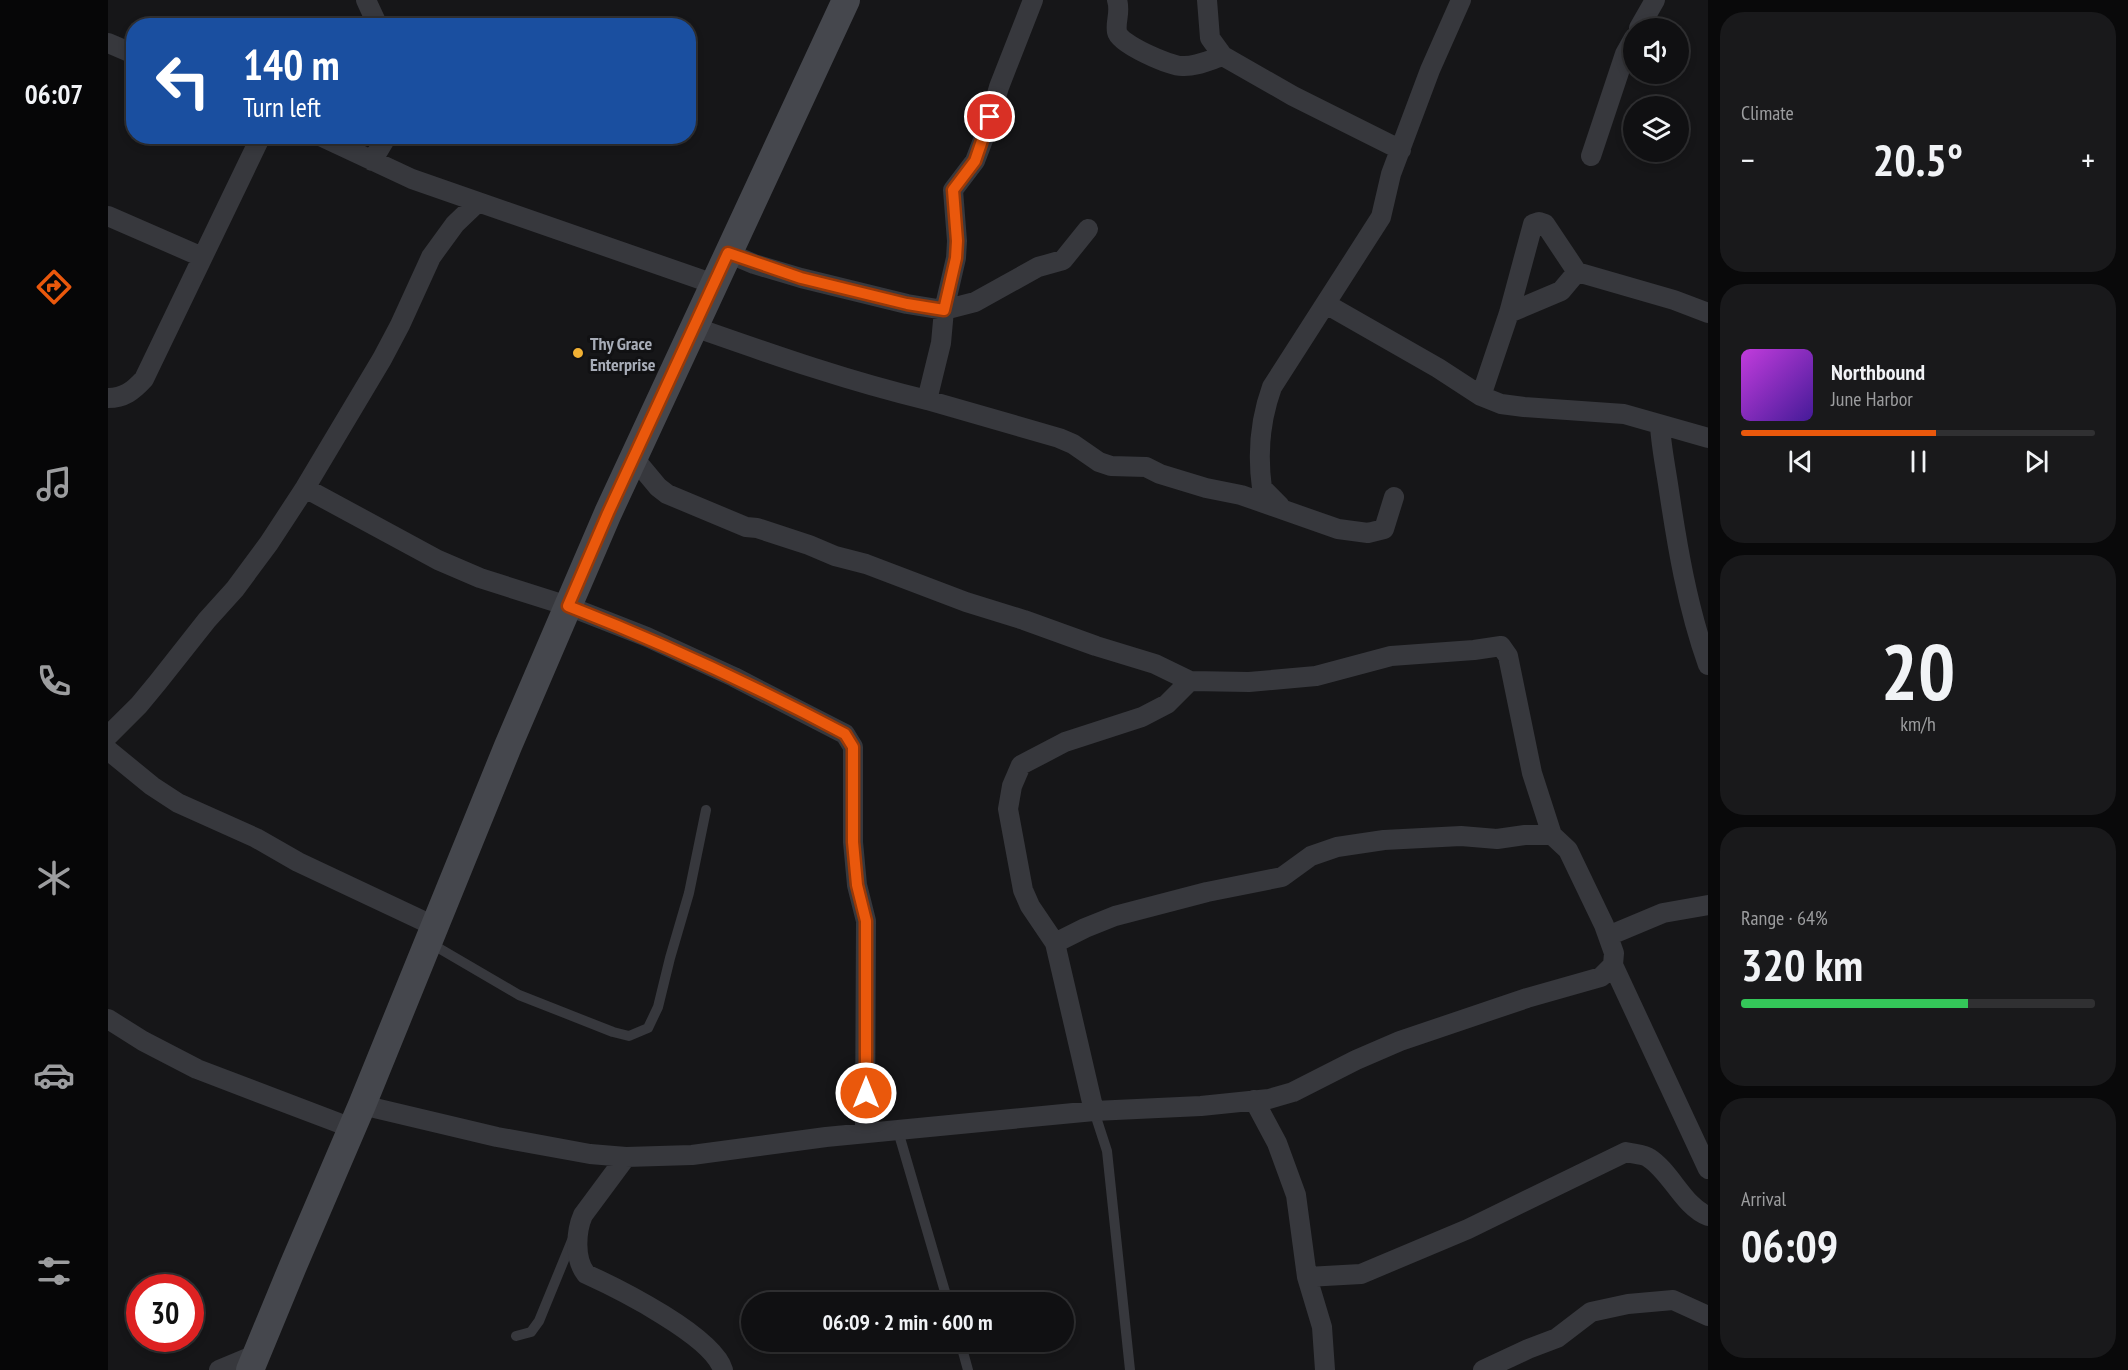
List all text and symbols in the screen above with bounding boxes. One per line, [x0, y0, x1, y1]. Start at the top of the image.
map controls [1623, 18, 1689, 162]
button: sound [1623, 18, 1689, 84]
text: 140 m [243, 37, 340, 92]
icon: left [144, 42, 222, 120]
text: 06:07 [25, 77, 83, 111]
text: Turn left [243, 90, 321, 124]
pin [964, 91, 1015, 142]
button: layers [1623, 96, 1689, 162]
icon: arrive [973, 100, 1006, 133]
text: Climate [1741, 100, 1794, 126]
text: 20.5° [1873, 130, 1963, 188]
text: − [1741, 138, 1755, 181]
text: + [2081, 138, 2095, 181]
icon: directions [33, 266, 75, 308]
place label: Thy Grace Enterprise [590, 332, 656, 376]
marker: Thy Grace Enterprise [571, 346, 585, 360]
text: Northbound [1831, 358, 1925, 386]
text: June Harbor [1831, 386, 1913, 412]
icon: previous [1784, 445, 1817, 478]
icon: pause [1902, 445, 1935, 478]
icon: next [2020, 445, 2053, 478]
icon: music [33, 463, 75, 505]
text: 20 [1881, 621, 1955, 722]
icon: phone [33, 660, 75, 702]
text: km/h [1900, 711, 1936, 737]
icon: climate [33, 857, 75, 899]
text: Range · 64% [1741, 905, 1828, 931]
text: 320 km [1741, 935, 1863, 993]
icon: car [33, 1054, 75, 1096]
position arrow [834, 1061, 898, 1125]
text: Arrival [1741, 1186, 1786, 1212]
text: 06:09 [1741, 1216, 1838, 1274]
icon: filters [33, 1250, 75, 1292]
speed limit sign: 30 [126, 1274, 204, 1352]
text: 06:09 · 2 min · 600 m [822, 1308, 993, 1336]

